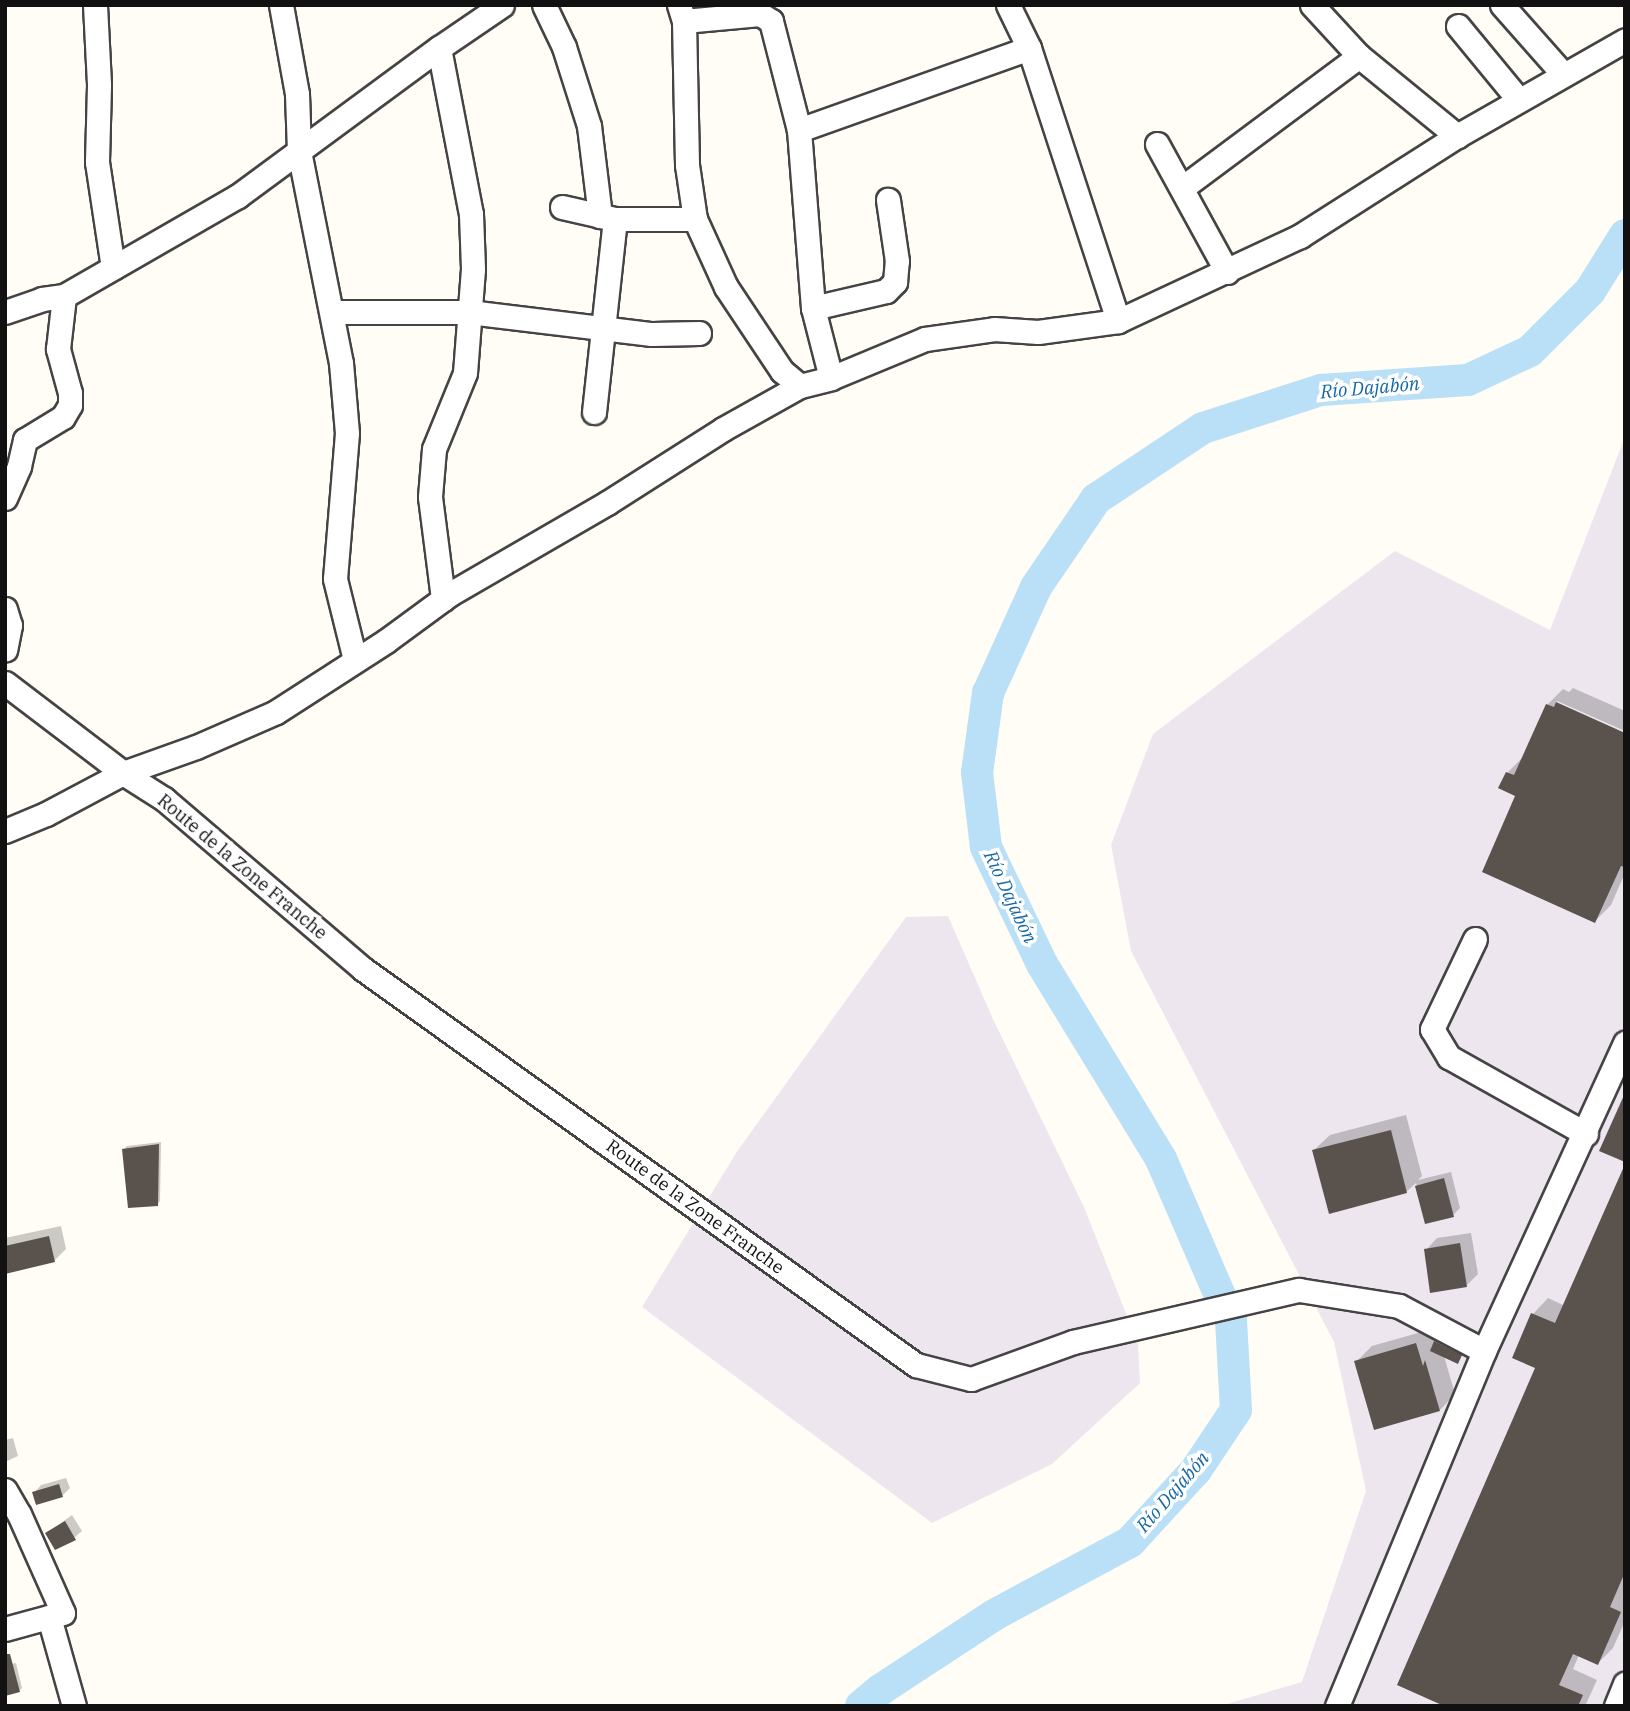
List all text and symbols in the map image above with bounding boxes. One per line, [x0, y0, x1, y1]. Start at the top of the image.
water label: Río Dajabón [1319, 372, 1421, 404]
street label: Route de la Zone Franche [153, 790, 331, 944]
water label: Río Dajabón [979, 847, 1041, 947]
street label: Route de la Zone Franche [602, 1135, 788, 1279]
water label: Río Dajabón [1132, 1447, 1214, 1537]

